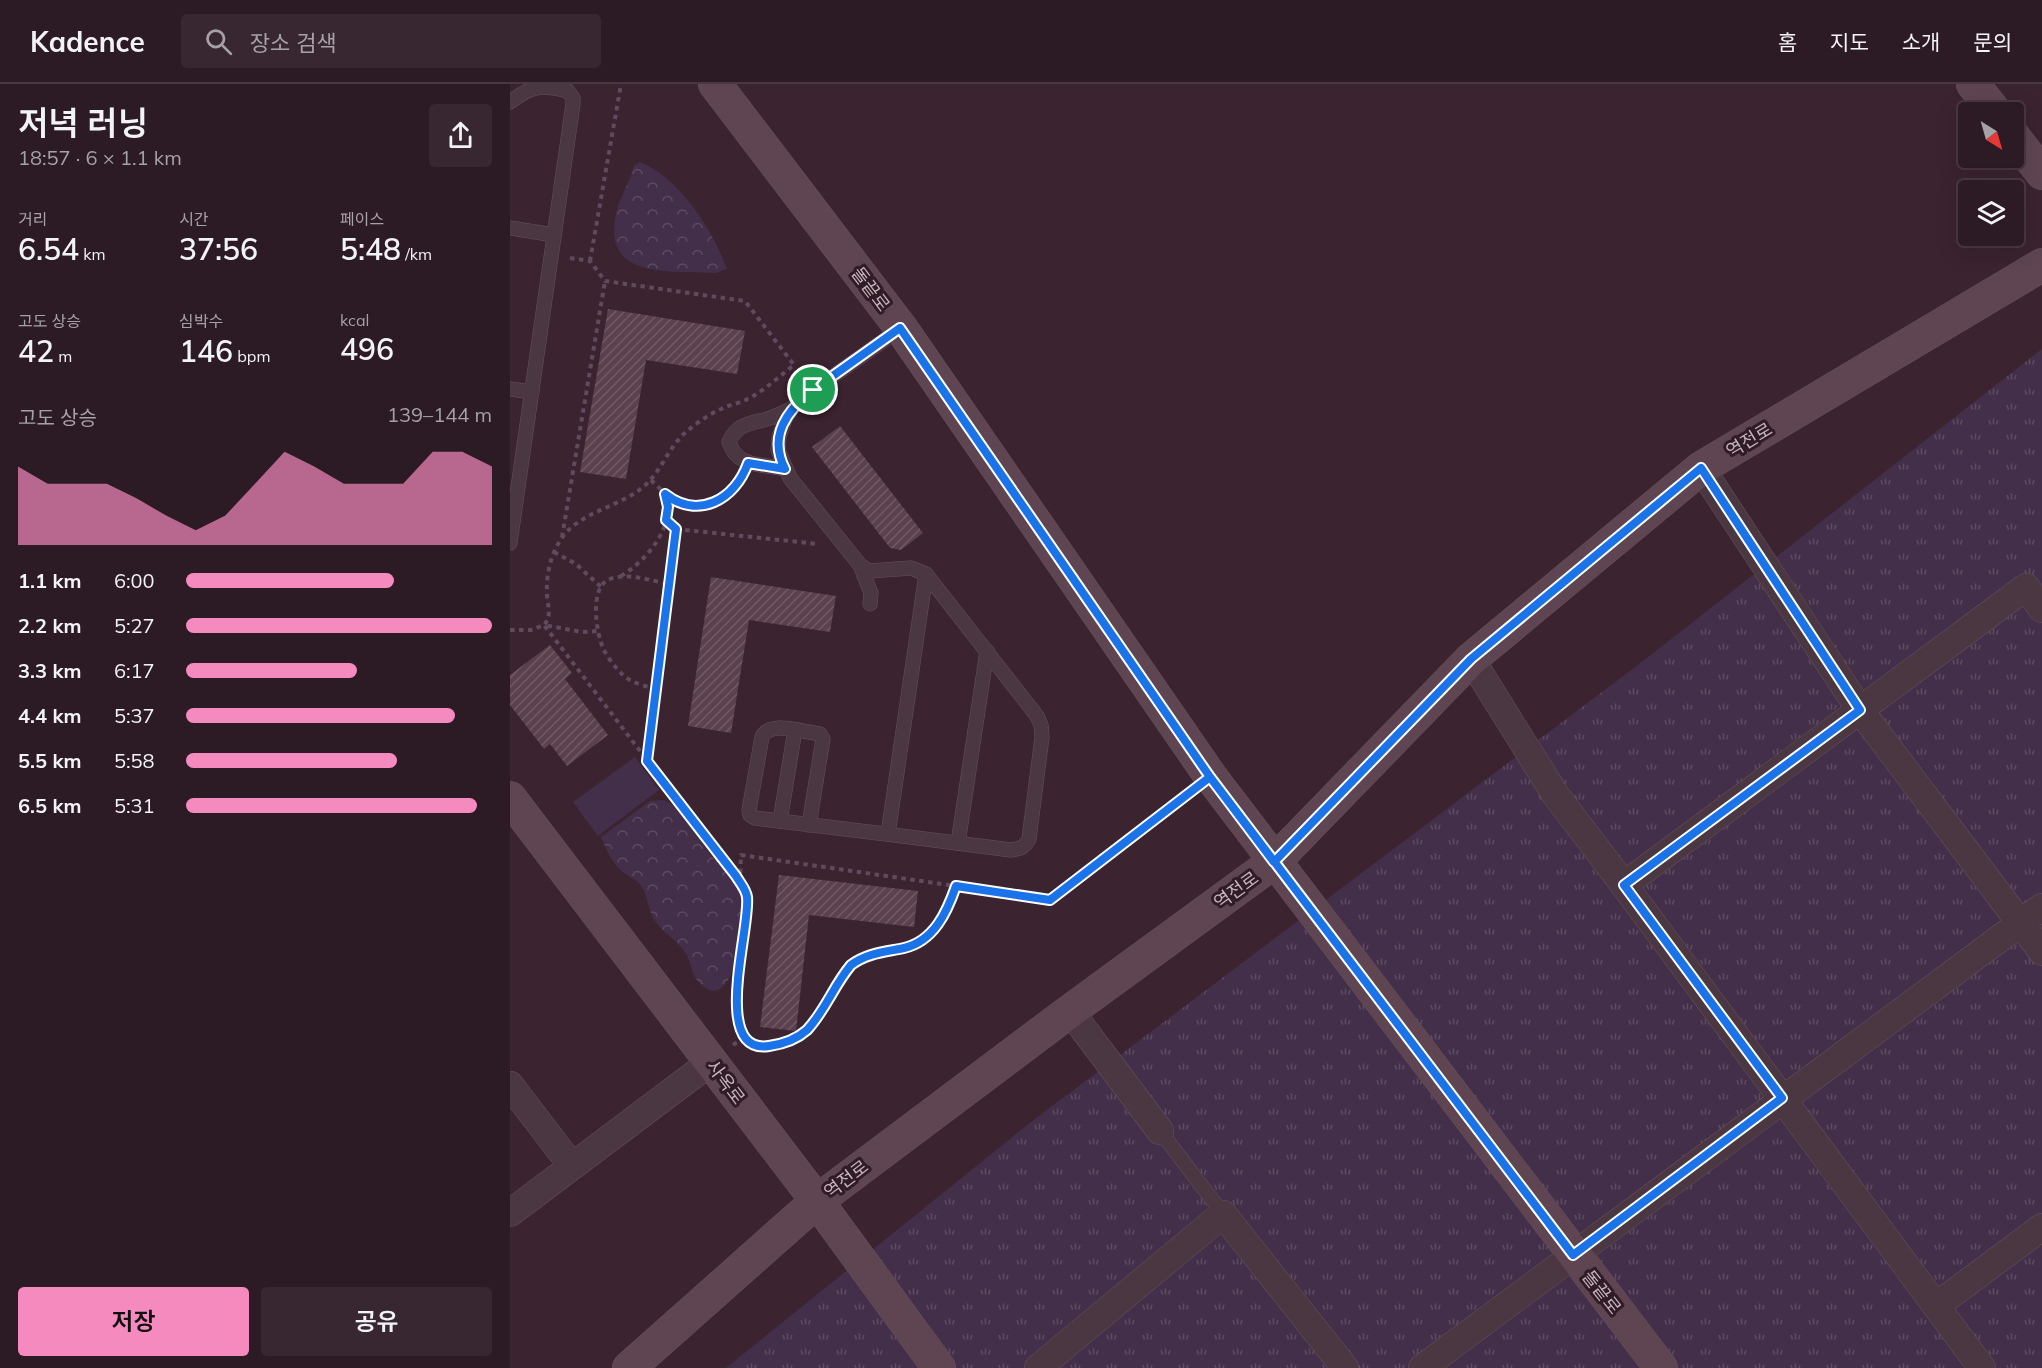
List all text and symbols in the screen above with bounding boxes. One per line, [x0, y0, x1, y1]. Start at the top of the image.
search box [181, 14, 601, 68]
text: Kadence [30, 24, 145, 59]
icon: search [202, 25, 235, 58]
text: 장소 검색 [250, 29, 336, 57]
text: 홈 [1778, 29, 1797, 55]
text: 지도 [1830, 29, 1869, 55]
text: 소개 [1902, 29, 1940, 55]
text: 문의 [1973, 29, 2012, 55]
text: 저녁 러닝 [18, 102, 148, 143]
north arrow [1958, 102, 2024, 168]
map controls [1958, 102, 2024, 246]
button: share [429, 104, 492, 167]
text: 18:57 · 6 × 1.1 km [18, 145, 182, 170]
button: layers [1958, 180, 2024, 246]
text: 거리 [18, 209, 47, 229]
text: 시간 [179, 209, 208, 229]
text: 페이스 [340, 209, 384, 229]
text: 6.54 [18, 230, 79, 268]
text: 37:56 [179, 230, 258, 268]
text: 5:48 [340, 230, 401, 268]
text: km [79, 244, 106, 264]
text: /km [401, 244, 432, 264]
street label: 돌끝로 [847, 262, 895, 316]
text: kcal [340, 310, 369, 330]
text: 고도 상승 [18, 311, 81, 331]
text: 심박수 [179, 311, 223, 331]
text: 496 [340, 330, 394, 368]
text: 42 [18, 332, 54, 370]
text: 146 [179, 332, 233, 370]
text: m [54, 346, 72, 366]
text: bpm [233, 346, 270, 366]
pin [787, 364, 838, 415]
icon: arrive [796, 373, 829, 406]
text: 139–144 m [387, 402, 492, 427]
text: 고도 상승 [18, 405, 97, 430]
street label: 역전로 [1722, 417, 1776, 463]
text: 1.1 km [18, 568, 81, 593]
text: 6:00 [114, 568, 155, 593]
text: 2.2 km [18, 613, 81, 638]
text: 5:27 [114, 613, 155, 638]
text: 3.3 km [18, 658, 81, 683]
text: 6:17 [114, 658, 155, 683]
text: 4.4 km [18, 703, 81, 728]
text: 5:37 [114, 703, 155, 728]
text: 5.5 km [18, 748, 81, 773]
text: 5:58 [114, 748, 155, 773]
text: 6.5 km [18, 793, 81, 818]
text: 5:31 [114, 793, 155, 818]
street label: 역전로 [1209, 866, 1263, 914]
street label: 사옥로 [702, 1055, 750, 1109]
street label: 역전로 [819, 1155, 873, 1203]
street label: 돌끝로 [1578, 1265, 1626, 1319]
button: 저장 [18, 1287, 249, 1356]
button: 공유 [261, 1287, 492, 1356]

